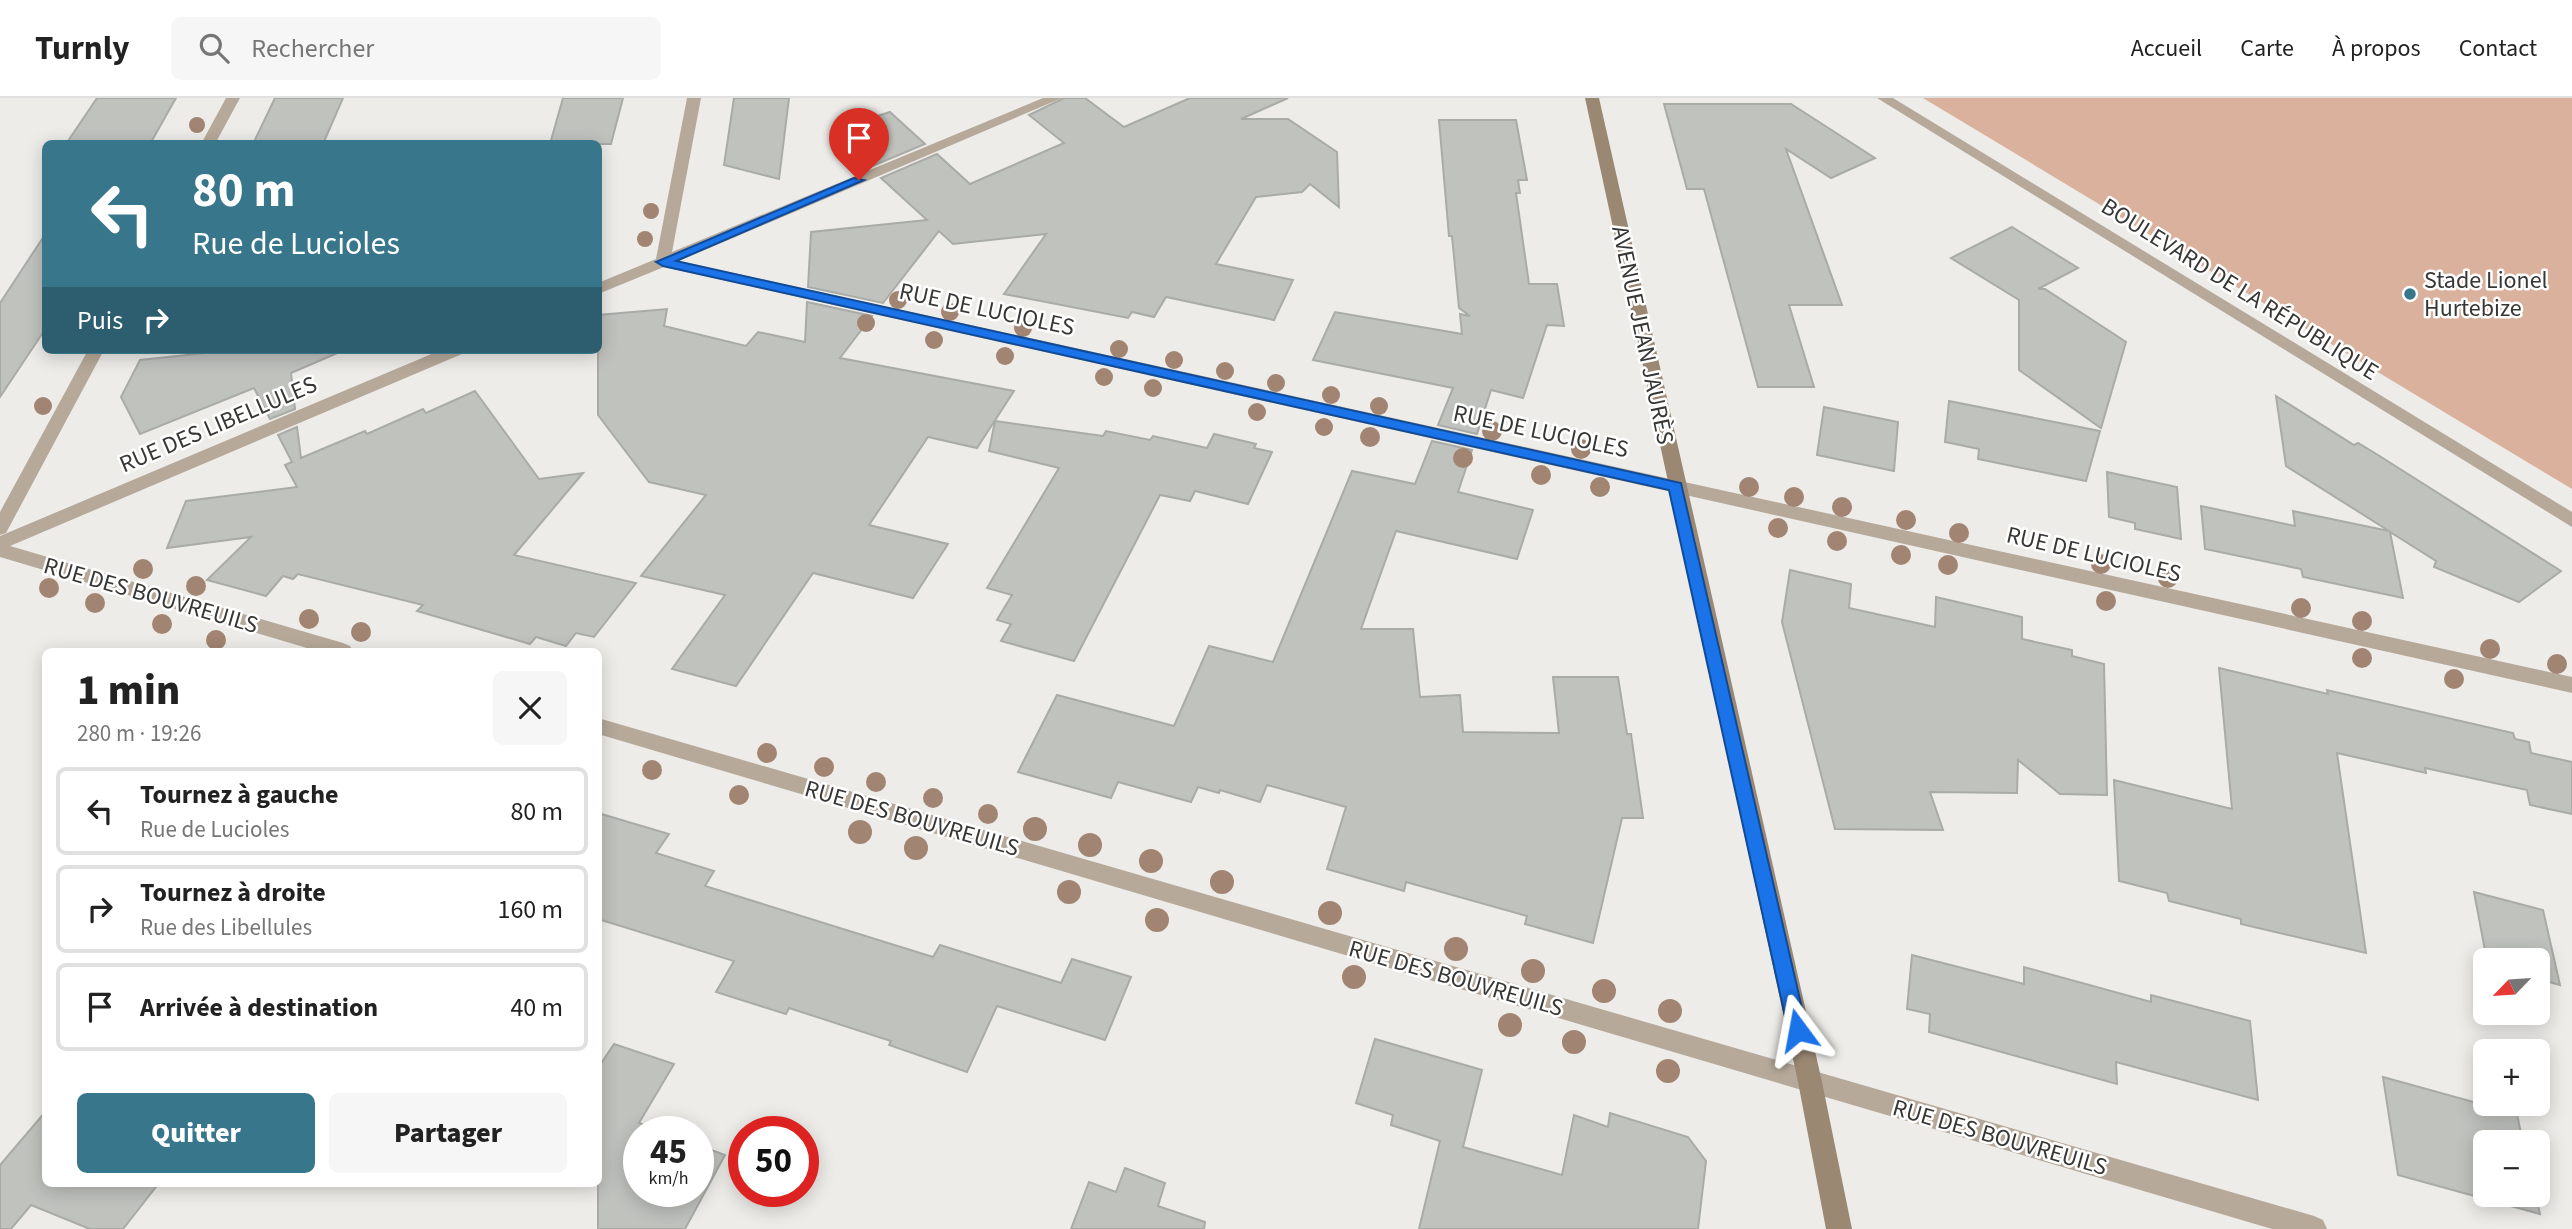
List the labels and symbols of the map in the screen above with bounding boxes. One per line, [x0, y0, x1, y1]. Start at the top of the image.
pin [829, 108, 889, 180]
street label: BOULEVARD DE LA RÉPUBLIQUE [2094, 189, 2385, 389]
street label: AVENUE JEAN JAURÈS [1602, 223, 1683, 448]
place label: Stade Lionel Hurtebize [2424, 263, 2548, 326]
street label: RUE DE LUCIOLES [896, 274, 1078, 345]
marker: Stade Lionel Hurtebize [2402, 286, 2418, 302]
street label: RUE DES LIBELLULES [114, 367, 322, 482]
street label: RUE DE LUCIOLES [1450, 396, 1632, 467]
street label: RUE DE LUCIOLES [2003, 517, 2185, 592]
street label: RUE DES BOUVREUILS [40, 548, 262, 643]
street label: RUE DES BOUVREUILS [801, 771, 1023, 866]
street label: RUE DES BOUVREUILS [1345, 931, 1567, 1026]
north arrow [2473, 948, 2550, 1026]
position arrow [1761, 993, 1835, 1067]
street label: RUE DES BOUVREUILS [1889, 1090, 2111, 1185]
speed limit sign: 50 [728, 1116, 819, 1207]

